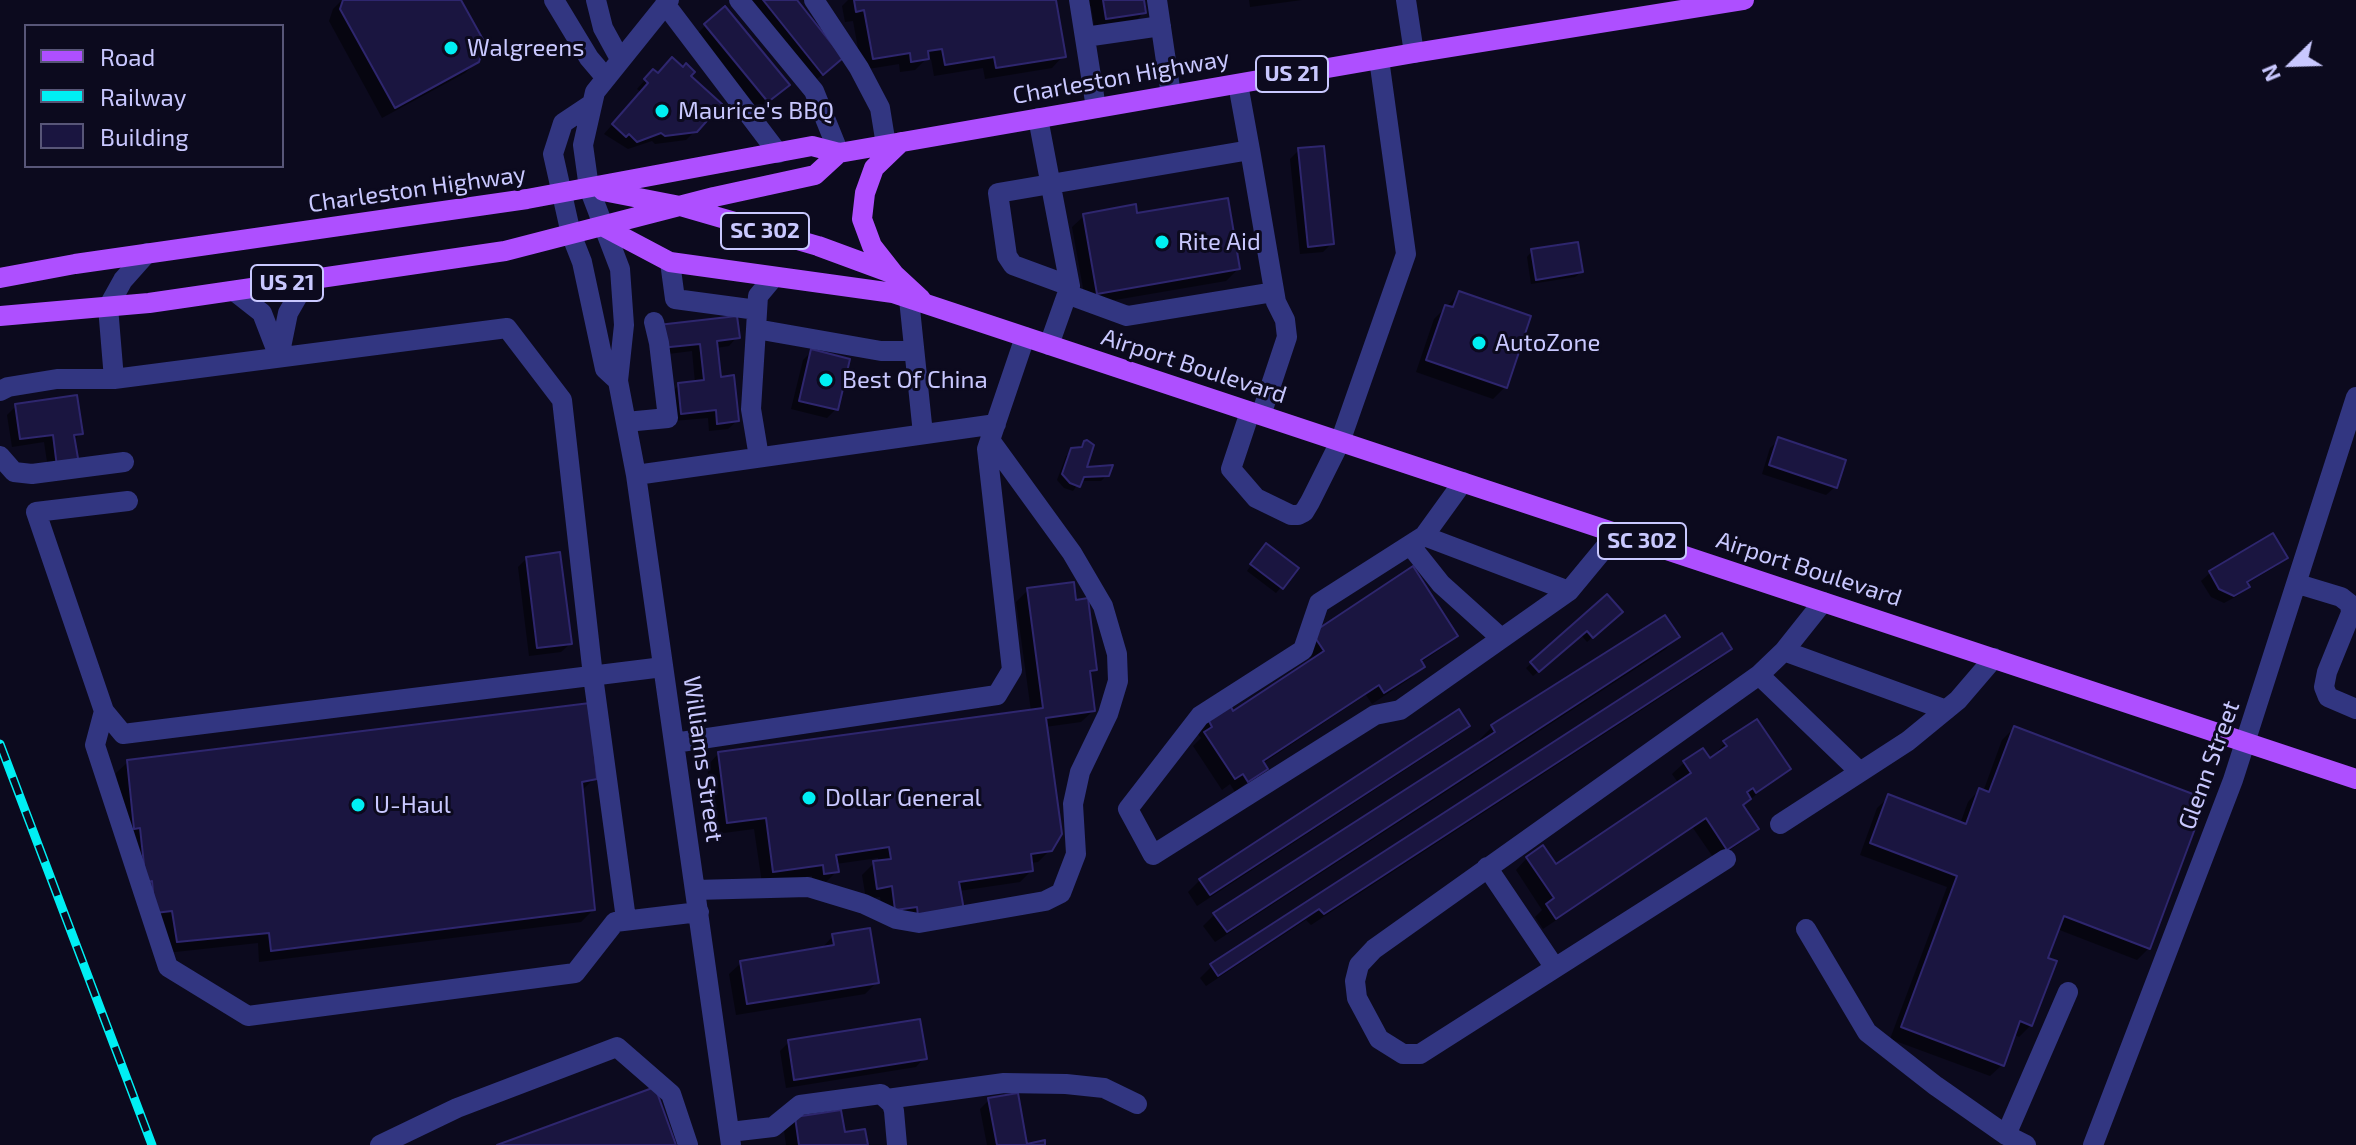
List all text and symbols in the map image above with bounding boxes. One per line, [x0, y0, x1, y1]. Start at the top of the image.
legend [24, 24, 284, 168]
north arrow [2252, 24, 2332, 104]
place label: Walgreens [467, 34, 584, 62]
marker: Walgreens [442, 39, 460, 57]
text: Road [100, 42, 155, 71]
street label: Charleston Highway [1010, 44, 1232, 110]
road number: US 21 [1256, 56, 1328, 92]
text: N [2255, 61, 2285, 86]
text: Railway [100, 82, 186, 111]
place label: Maurice's BBQ [678, 97, 834, 125]
marker: Maurice's BBQ [653, 102, 671, 120]
text: Building [100, 122, 189, 151]
street label: Charleston Highway [306, 159, 528, 219]
road number: SC 302 [721, 213, 809, 249]
place label: Rite Aid [1178, 228, 1261, 256]
marker: Rite Aid [1153, 233, 1171, 251]
road number: US 21 [251, 265, 323, 301]
street label: Airport Boulevard [1098, 322, 1290, 410]
place label: AutoZone [1495, 329, 1600, 357]
marker: AutoZone [1470, 334, 1488, 352]
place label: Best Of China [842, 366, 988, 394]
marker: Best Of China [817, 371, 835, 389]
road number: SC 302 [1598, 523, 1686, 559]
street label: Airport Boulevard [1713, 525, 1905, 613]
street label: Williams Street [677, 674, 729, 844]
street label: Glenn Street [2172, 697, 2246, 833]
place label: Dollar General [825, 784, 982, 812]
marker: Dollar General [800, 789, 818, 807]
place label: U-Haul [374, 791, 451, 819]
marker: U-Haul [349, 796, 367, 814]

